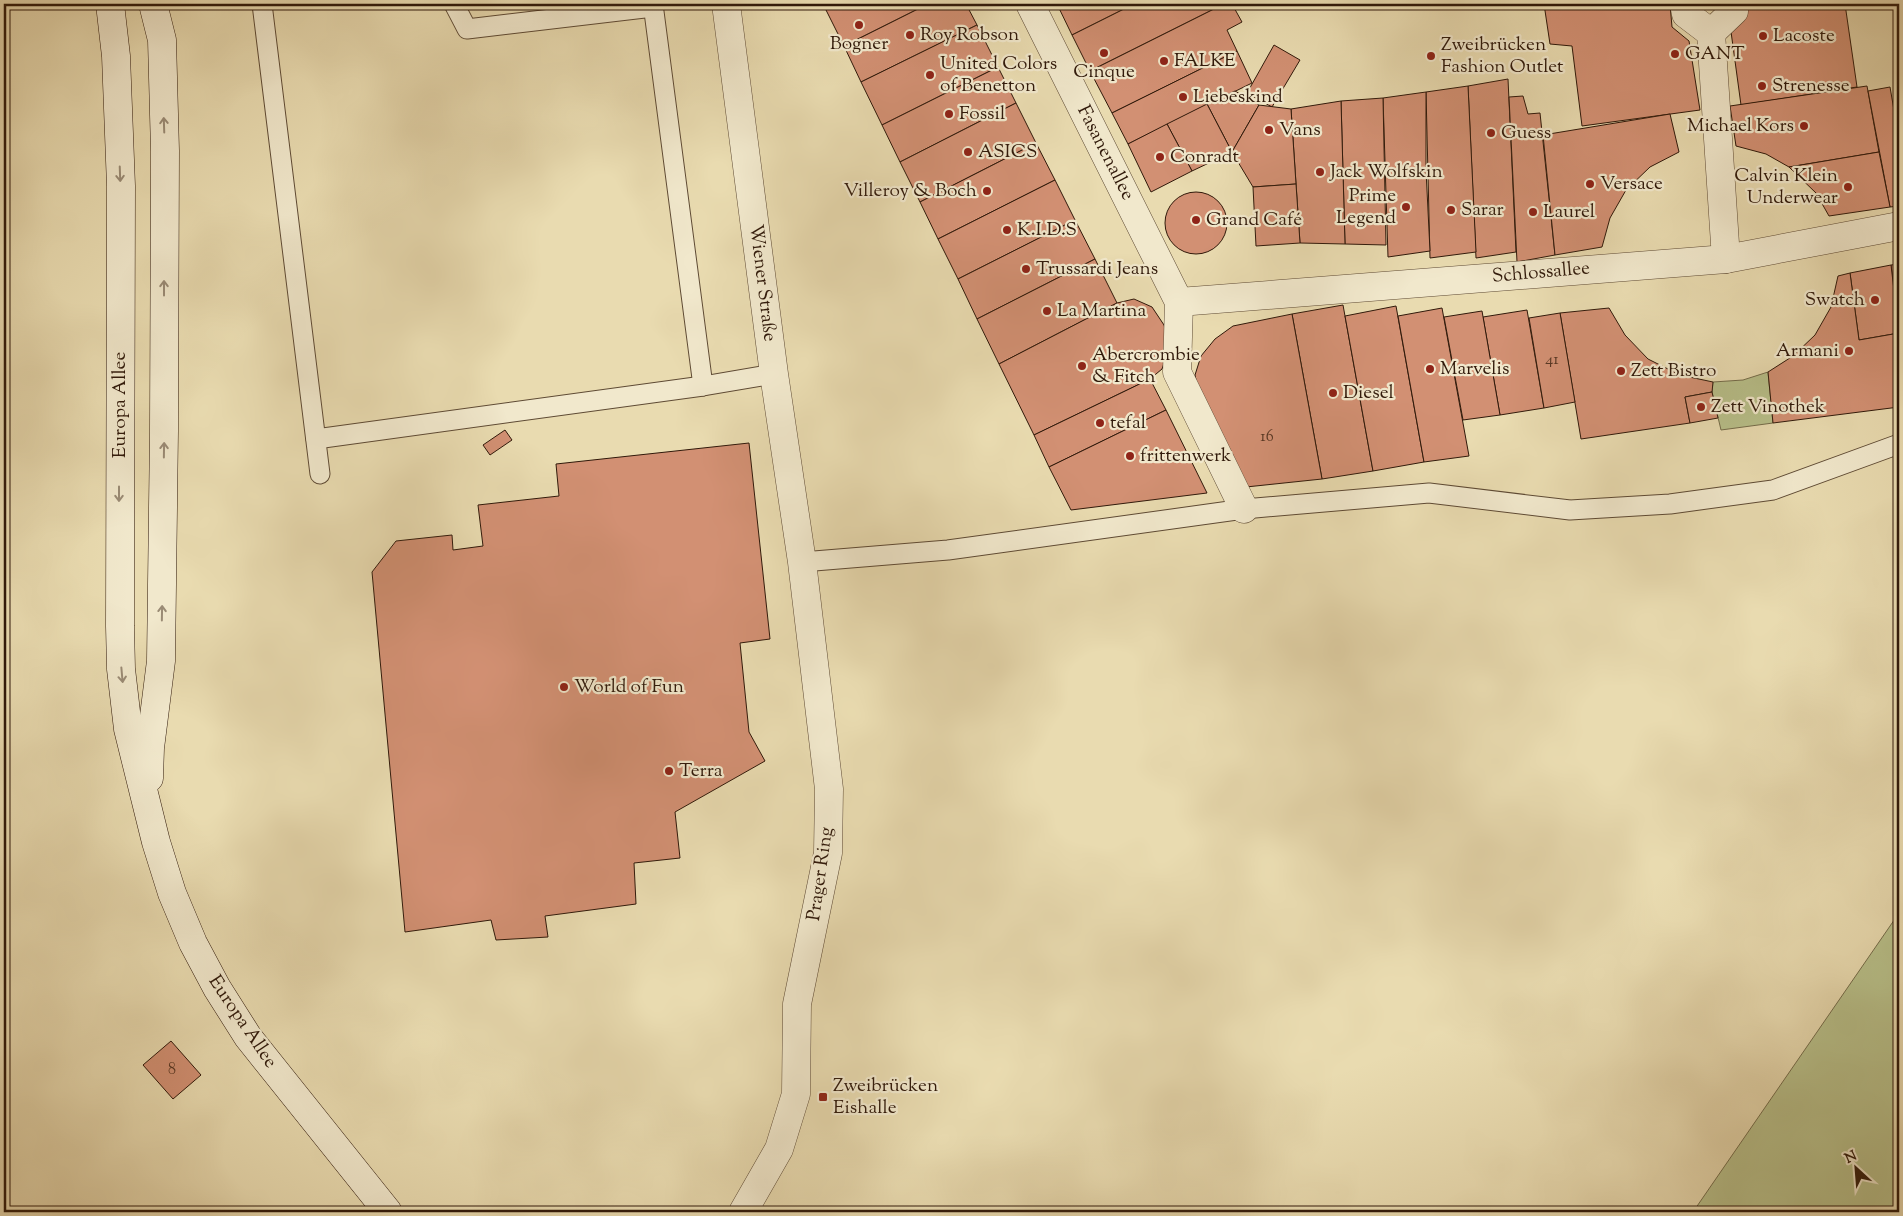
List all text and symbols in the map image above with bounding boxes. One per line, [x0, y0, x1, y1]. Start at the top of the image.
marker: Bogner [853, 19, 865, 31]
place label: Roy Robson [920, 22, 1019, 49]
place label: Lacoste [1773, 23, 1835, 50]
marker: Roy Robson [904, 29, 916, 41]
marker: Lacoste [1757, 30, 1769, 42]
place label: Bogner [830, 31, 888, 58]
place label: Zweibrücken Fashion Outlet [1441, 32, 1564, 81]
place label: GANT [1685, 41, 1745, 68]
marker: Cinque [1098, 47, 1110, 59]
place label: FALKE [1174, 48, 1236, 75]
marker: GANT [1669, 48, 1681, 60]
marker: Zweibrücken Fashion Outlet [1425, 50, 1437, 62]
place label: United Colors of Benetton [940, 51, 1057, 100]
marker: FALKE [1158, 55, 1170, 67]
place label: Cinque [1073, 59, 1135, 86]
marker: United Colors of Benetton [924, 69, 936, 81]
place label: Strenesse [1772, 73, 1850, 100]
marker: Strenesse [1756, 80, 1768, 92]
place label: Liebeskind [1193, 84, 1283, 111]
marker: Liebeskind [1177, 91, 1189, 103]
place label: Fossil [959, 101, 1005, 128]
street label: Fasanenallee [1070, 101, 1141, 205]
marker: Fossil [943, 108, 955, 120]
place label: Michael Kors [1687, 113, 1794, 140]
one-way arrow [159, 117, 169, 134]
place label: Vans [1279, 117, 1321, 144]
place label: Guess [1501, 120, 1551, 147]
marker: Michael Kors [1798, 120, 1810, 132]
marker: Vans [1263, 124, 1275, 136]
marker: Guess [1485, 127, 1497, 139]
place label: ASICS [978, 139, 1037, 166]
place label: Conradt [1170, 144, 1239, 171]
marker: ASICS [962, 146, 974, 158]
marker: Conradt [1154, 151, 1166, 163]
place label: Jack Wolfskin [1329, 159, 1443, 186]
place label: Calvin Klein Underwear [1734, 163, 1838, 212]
one-way arrow [116, 166, 125, 182]
marker: Jack Wolfskin [1314, 166, 1326, 178]
place label: Versace [1600, 171, 1663, 198]
place label: Villeroy & Boch [844, 178, 977, 205]
marker: Versace [1584, 178, 1596, 190]
marker: Calvin Klein Underwear [1842, 181, 1854, 193]
place label: Prime Legend [1336, 183, 1396, 232]
marker: Villeroy & Boch [981, 185, 993, 197]
place label: Sarar [1461, 197, 1504, 224]
place label: Laurel [1543, 199, 1595, 226]
marker: Prime Legend [1400, 201, 1412, 213]
marker: Sarar [1445, 204, 1457, 216]
marker: Laurel [1527, 206, 1539, 218]
place label: Grand Café [1206, 207, 1302, 234]
marker: Grand Café [1190, 214, 1202, 226]
place label: K.I.D.S [1017, 217, 1077, 244]
street label: Wiener Straße [741, 223, 783, 343]
marker: K.I.D.S [1001, 224, 1013, 236]
street label: Schlossallee [1491, 255, 1591, 291]
place label: Trussardi Jeans [1036, 256, 1158, 283]
marker: Trussardi Jeans [1020, 263, 1032, 275]
one-way arrow [159, 280, 169, 296]
place label: Swatch [1805, 287, 1865, 314]
marker: Swatch [1869, 294, 1881, 306]
place label: La Martina [1057, 298, 1146, 325]
marker: La Martina [1041, 305, 1053, 317]
place label: Armani [1776, 338, 1839, 365]
place label: Abercrombie & Fitch [1092, 342, 1200, 391]
marker: Armani [1843, 345, 1855, 357]
house number: 41 [1545, 349, 1559, 372]
street label: Europa Allee [107, 352, 134, 458]
place label: Marvelis [1440, 356, 1509, 383]
place label: Zett Bistro [1631, 358, 1716, 385]
marker: Abercrombie & Fitch [1076, 360, 1088, 372]
marker: Marvelis [1424, 363, 1436, 375]
marker: Zett Bistro [1615, 365, 1627, 377]
place label: Diesel [1343, 380, 1394, 407]
marker: Diesel [1327, 387, 1339, 399]
place label: Zett Vinothek [1711, 394, 1826, 421]
marker: Zett Vinothek [1695, 401, 1707, 413]
place label: tefal [1110, 410, 1146, 437]
marker: tefal [1094, 417, 1106, 429]
house number: 16 [1260, 426, 1274, 449]
one-way arrow [159, 442, 169, 458]
place label: frittenwerk [1140, 443, 1232, 470]
marker: frittenwerk [1124, 450, 1136, 462]
one-way arrow [115, 486, 124, 502]
one-way arrow [157, 605, 167, 621]
one-way arrow [117, 666, 127, 682]
place label: World of Fun [574, 674, 684, 701]
marker: World of Fun [558, 681, 570, 693]
place label: Terra [679, 758, 723, 785]
marker: Terra [663, 765, 675, 777]
street label: Prager Ring [801, 825, 841, 923]
street label: Europa Allee [201, 970, 283, 1074]
house number: 8 [168, 1059, 176, 1082]
place label: Zweibrücken Eishalle [833, 1073, 938, 1122]
marker: Zweibrücken Eishalle [817, 1091, 829, 1103]
north arrow [1830, 1144, 1880, 1194]
text: N [1842, 1147, 1861, 1170]

